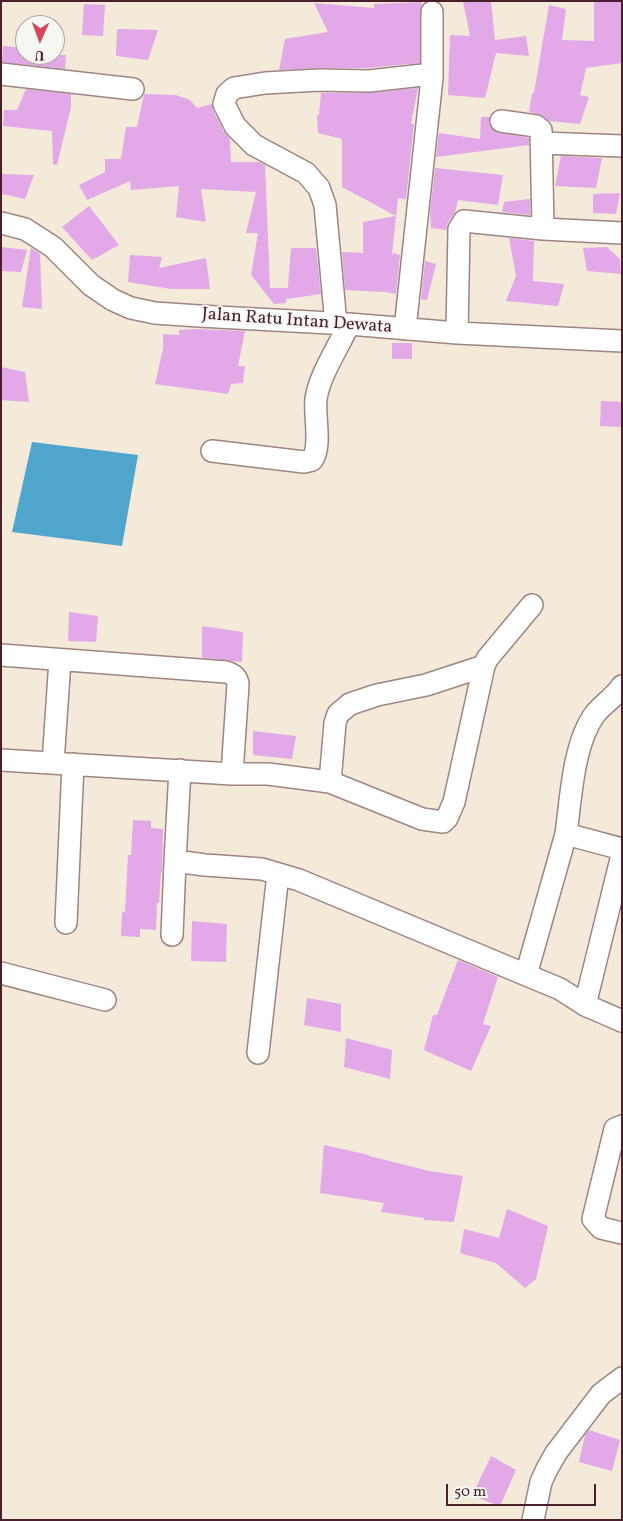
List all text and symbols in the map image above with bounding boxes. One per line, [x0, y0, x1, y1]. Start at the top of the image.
north arrow [15, 15, 65, 65]
text: U [34, 45, 45, 64]
street label: Jalan Ratu Intan Dewata [201, 305, 393, 339]
scale bar [448, 1474, 598, 1506]
text: 50 m [454, 1482, 486, 1503]

